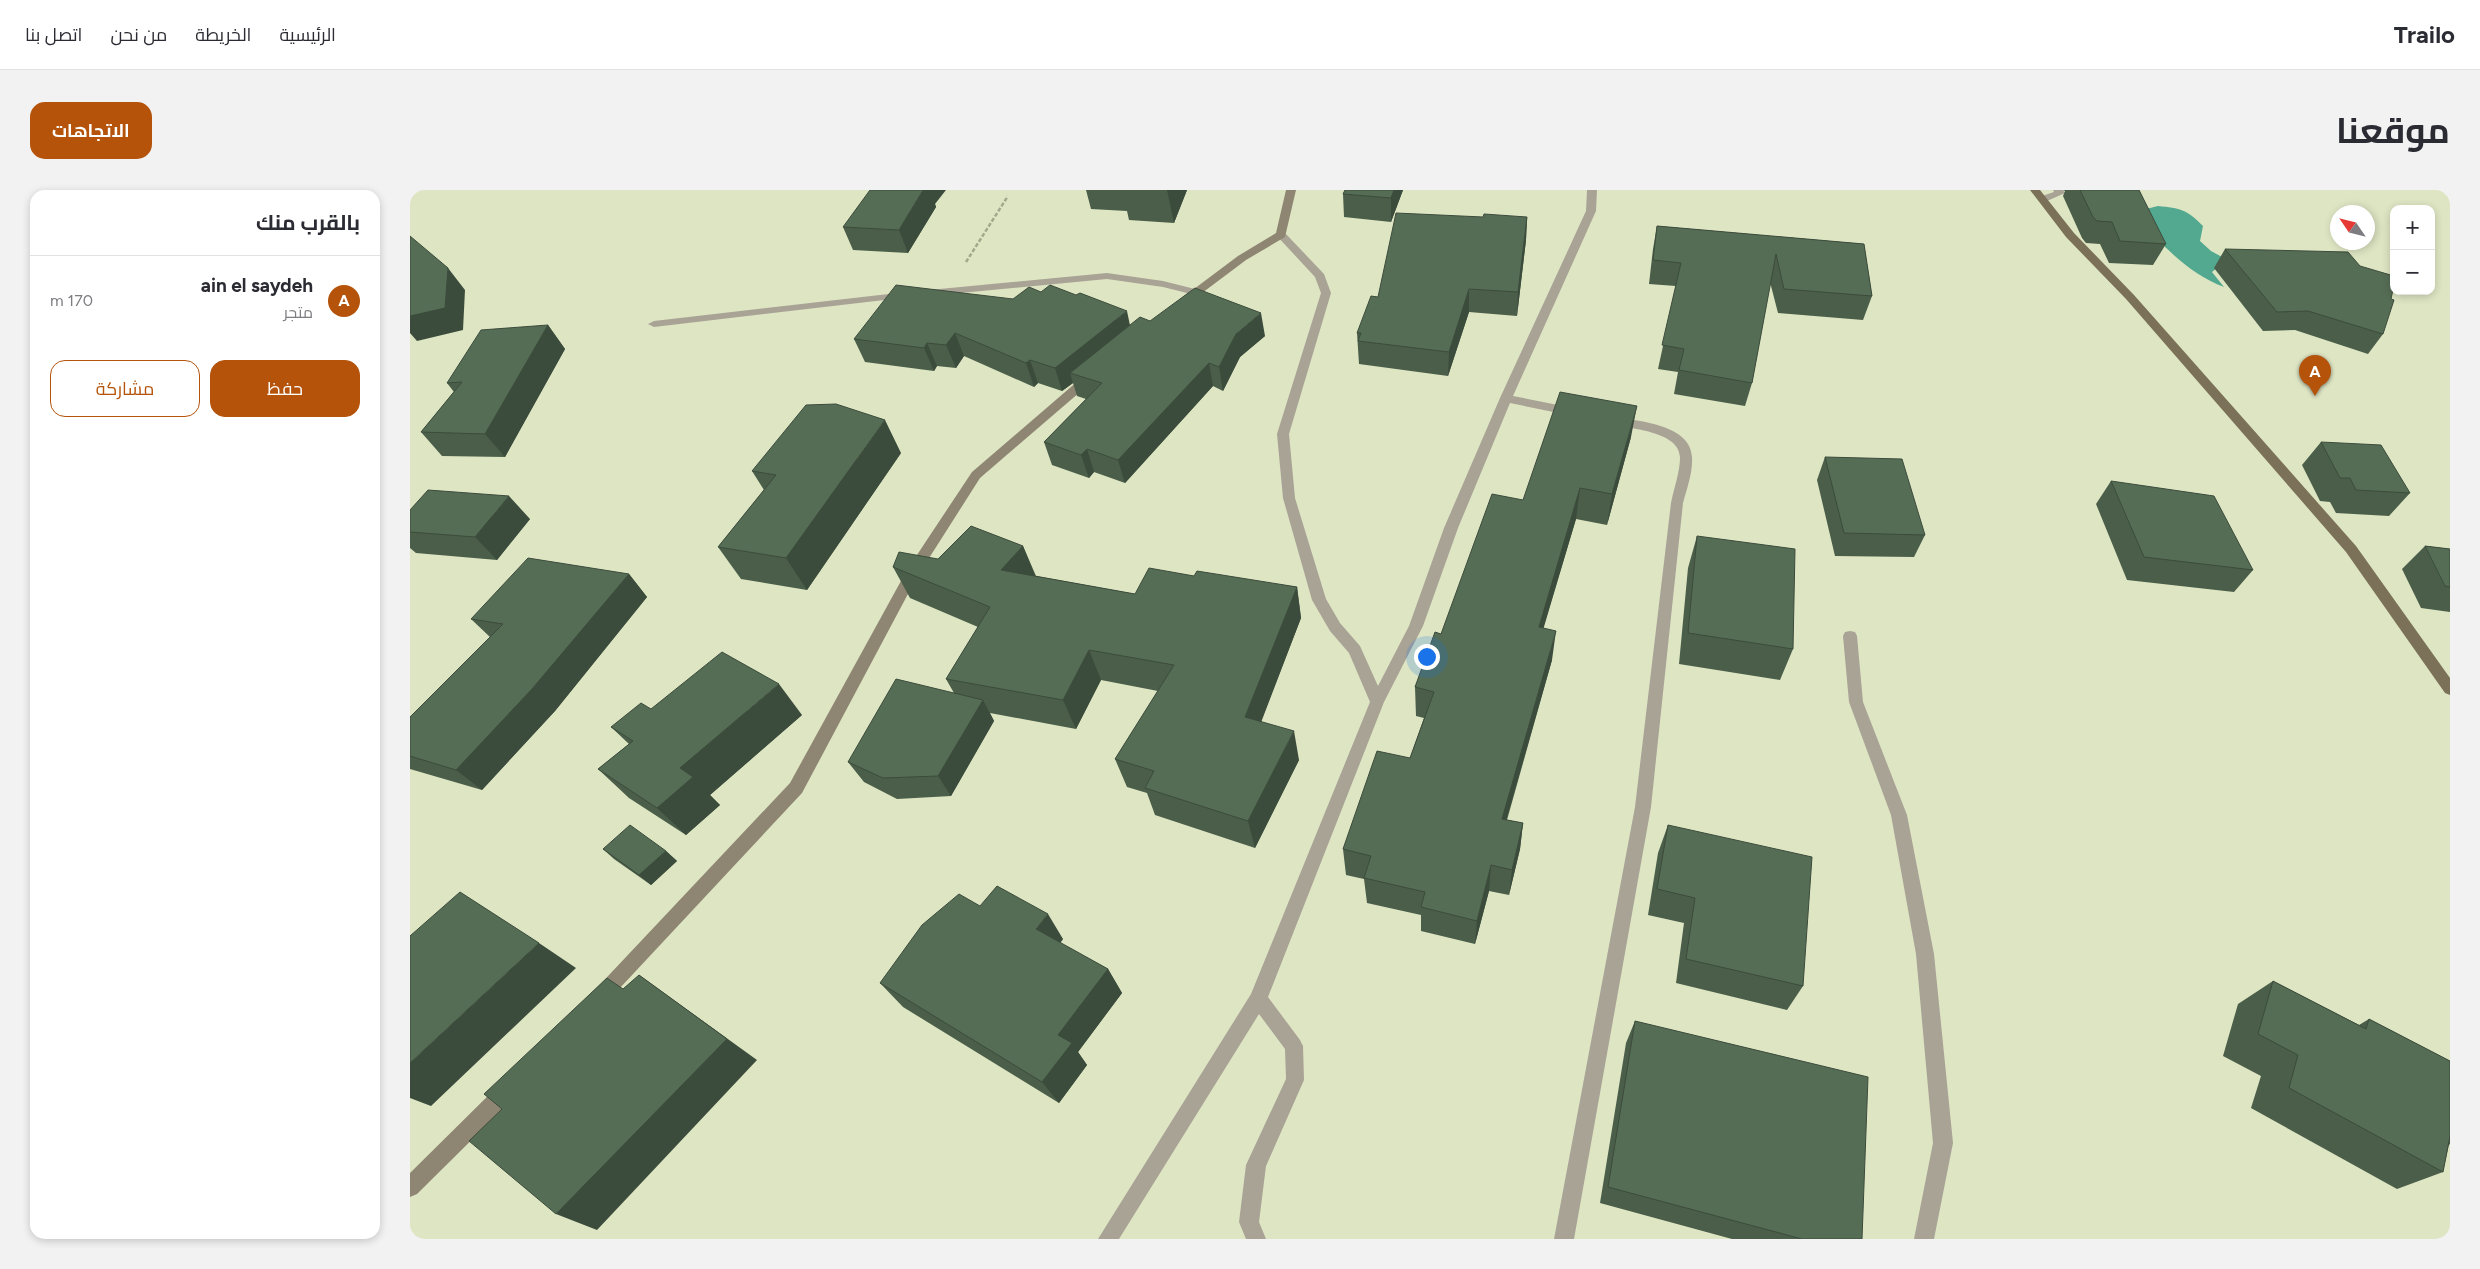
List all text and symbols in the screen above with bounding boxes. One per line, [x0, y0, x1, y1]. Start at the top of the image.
text: Trailo [2394, 20, 2455, 49]
text: اتصل بنا [25, 24, 82, 46]
text: من نحن [110, 24, 167, 46]
text: الخريطة [195, 24, 251, 46]
text: الرئيسية [279, 24, 336, 46]
button: الاتجاهات [30, 102, 152, 159]
text: موقعنا [2336, 110, 2450, 152]
north arrow [2330, 205, 2375, 250]
map controls [2390, 205, 2435, 295]
button: + [2390, 205, 2435, 250]
text: بالقرب منك [256, 210, 360, 235]
button: − [2390, 250, 2435, 295]
text: ain el saydeh [201, 274, 313, 297]
text: 170 m [50, 291, 93, 310]
text: A [338, 291, 350, 310]
text: متجر [284, 303, 313, 322]
pin: A [2299, 355, 2331, 396]
button: مشاركة [50, 360, 200, 417]
button: حفظ [210, 360, 360, 417]
your location [1414, 644, 1440, 670]

